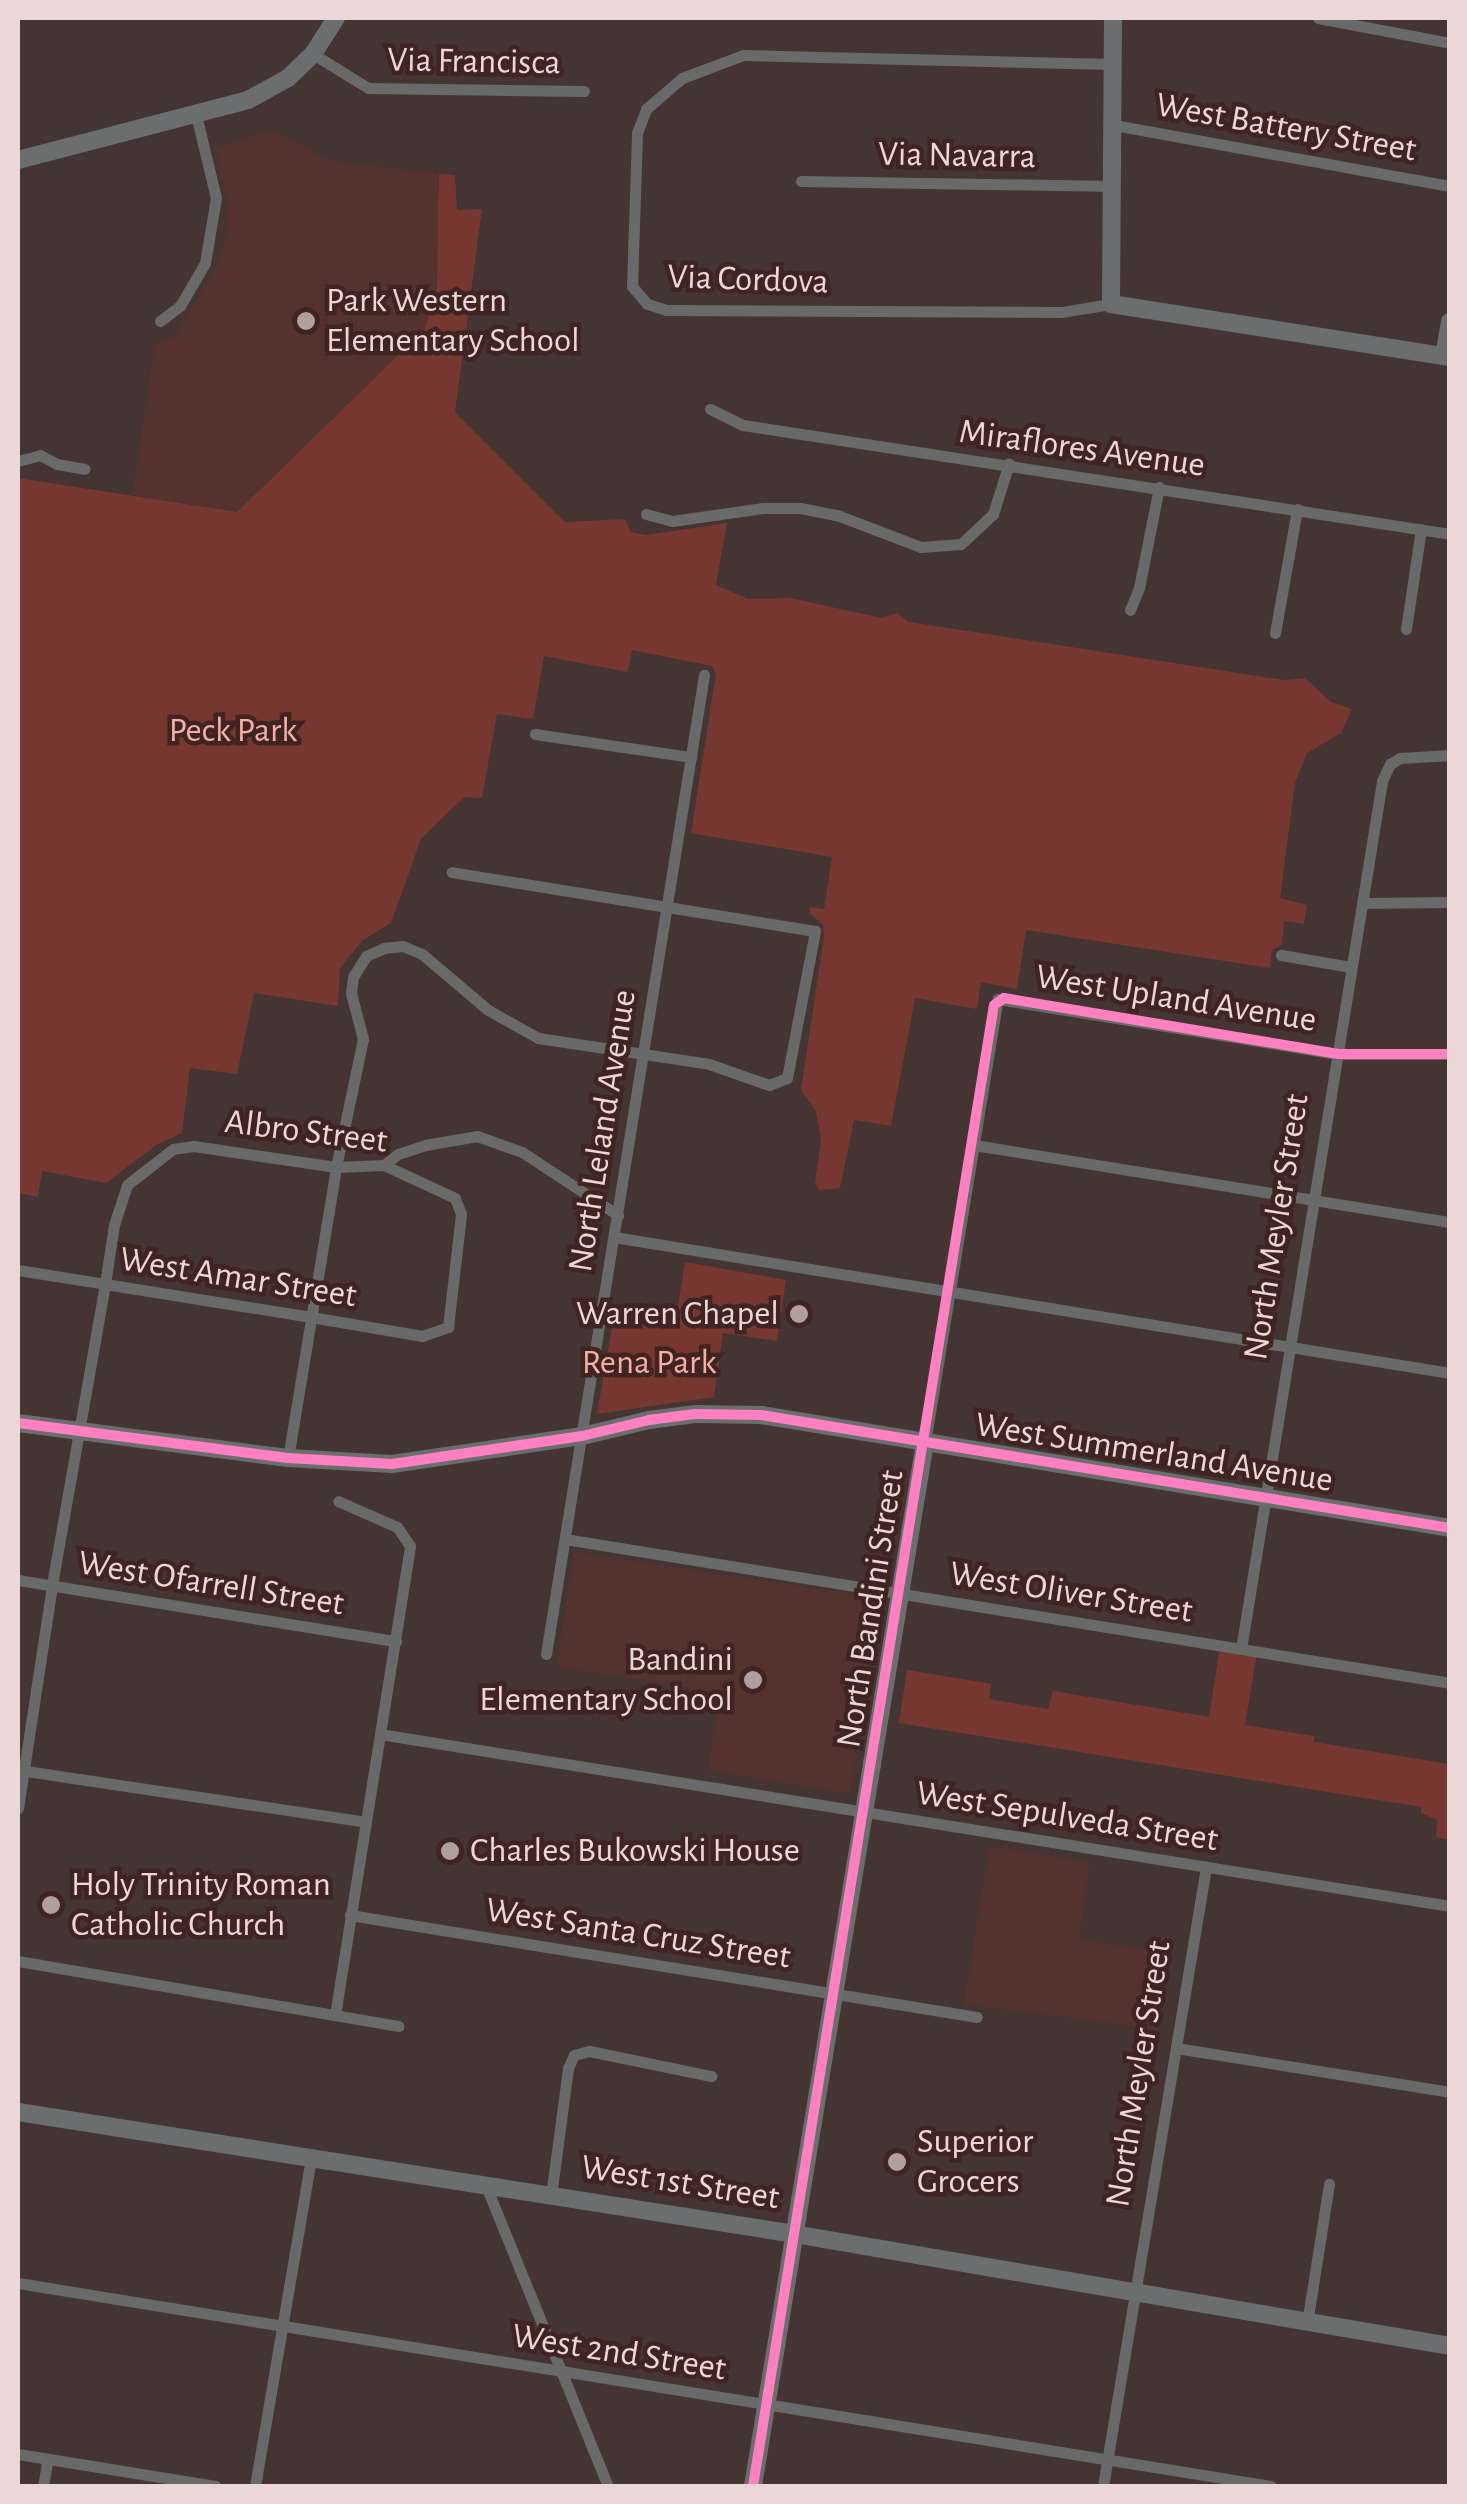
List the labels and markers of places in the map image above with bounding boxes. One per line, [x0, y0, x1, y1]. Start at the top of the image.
place label: Park Western Elementary School [326, 280, 580, 362]
marker: Park Western Elementary School [295, 310, 317, 332]
place label: Warren Chapel [576, 1293, 779, 1335]
marker: Warren Chapel [788, 1303, 810, 1325]
place label: Bandini Elementary School [479, 1639, 733, 1721]
marker: Bandini Elementary School [742, 1669, 764, 1691]
place label: Charles Bukowski House [470, 1830, 800, 1872]
marker: Charles Bukowski House [439, 1840, 461, 1862]
place label: Holy Trinity Roman Catholic Church [71, 1864, 331, 1946]
marker: Holy Trinity Roman Catholic Church [40, 1894, 62, 1916]
place label: Superior Grocers [917, 2121, 1033, 2203]
marker: Superior Grocers [886, 2151, 908, 2173]

